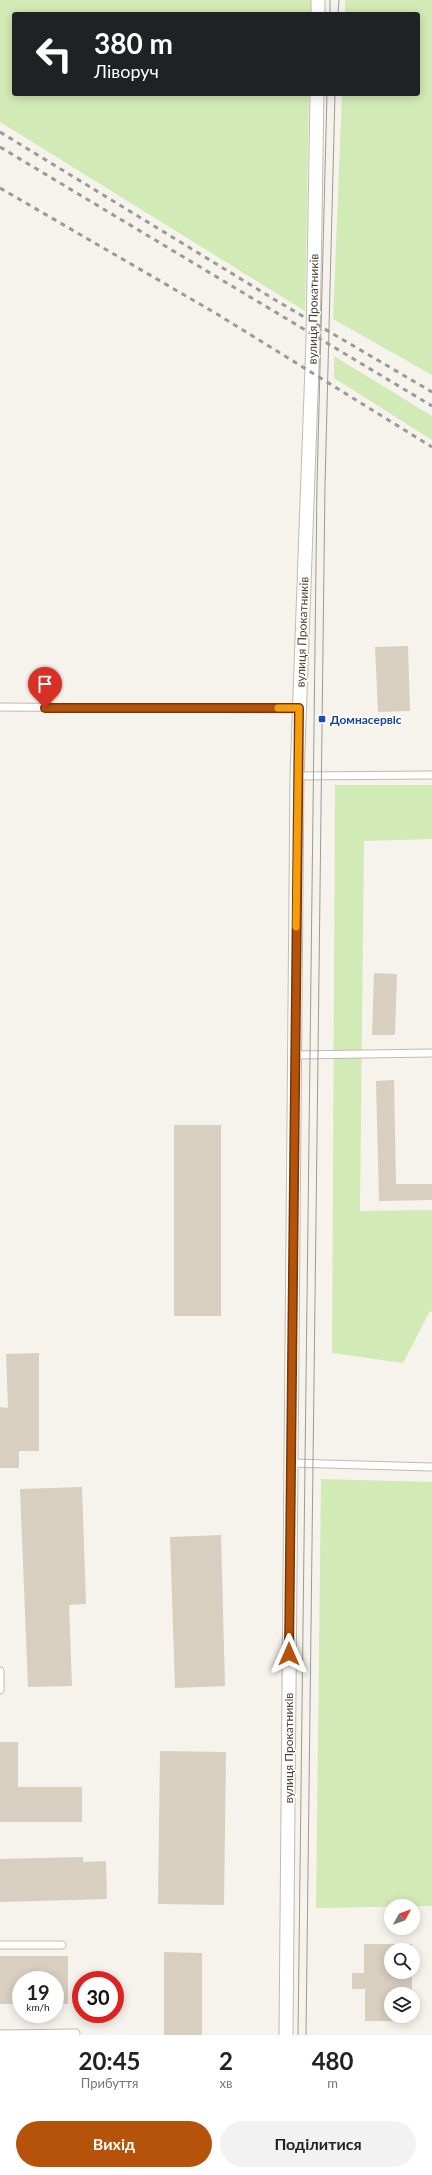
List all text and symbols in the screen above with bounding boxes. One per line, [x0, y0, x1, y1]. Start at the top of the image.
text: 380 m [94, 26, 173, 60]
icon: left [28, 28, 80, 80]
text: Ліворуч [94, 60, 159, 82]
street label: вулиця Прокатників [305, 254, 321, 364]
street label: вулиця Прокатників [293, 576, 311, 688]
pin [28, 667, 62, 708]
icon: arrive [34, 673, 56, 695]
place label: Домнасервіс [330, 712, 402, 727]
marker: Домнасервіс [317, 714, 327, 724]
position arrow [268, 1633, 310, 1675]
street label: вулиця Прокатників [281, 1693, 296, 1803]
north arrow [384, 1899, 420, 1935]
map controls [384, 1899, 420, 2023]
button: search [384, 1943, 420, 1979]
speed limit sign: 30 [72, 1971, 124, 2023]
text: 19 [26, 1980, 50, 2004]
button: layers [384, 1987, 420, 2023]
text: km/h [26, 2001, 50, 2013]
text: 20:45 [79, 2046, 140, 2075]
text: 2 [219, 2046, 233, 2075]
text: 480 [312, 2046, 353, 2075]
text: Прибуття [81, 2075, 138, 2091]
text: хв [220, 2075, 233, 2091]
text: m [327, 2075, 338, 2091]
button: Вихід [16, 2121, 212, 2167]
button: Поділитися [220, 2121, 416, 2167]

